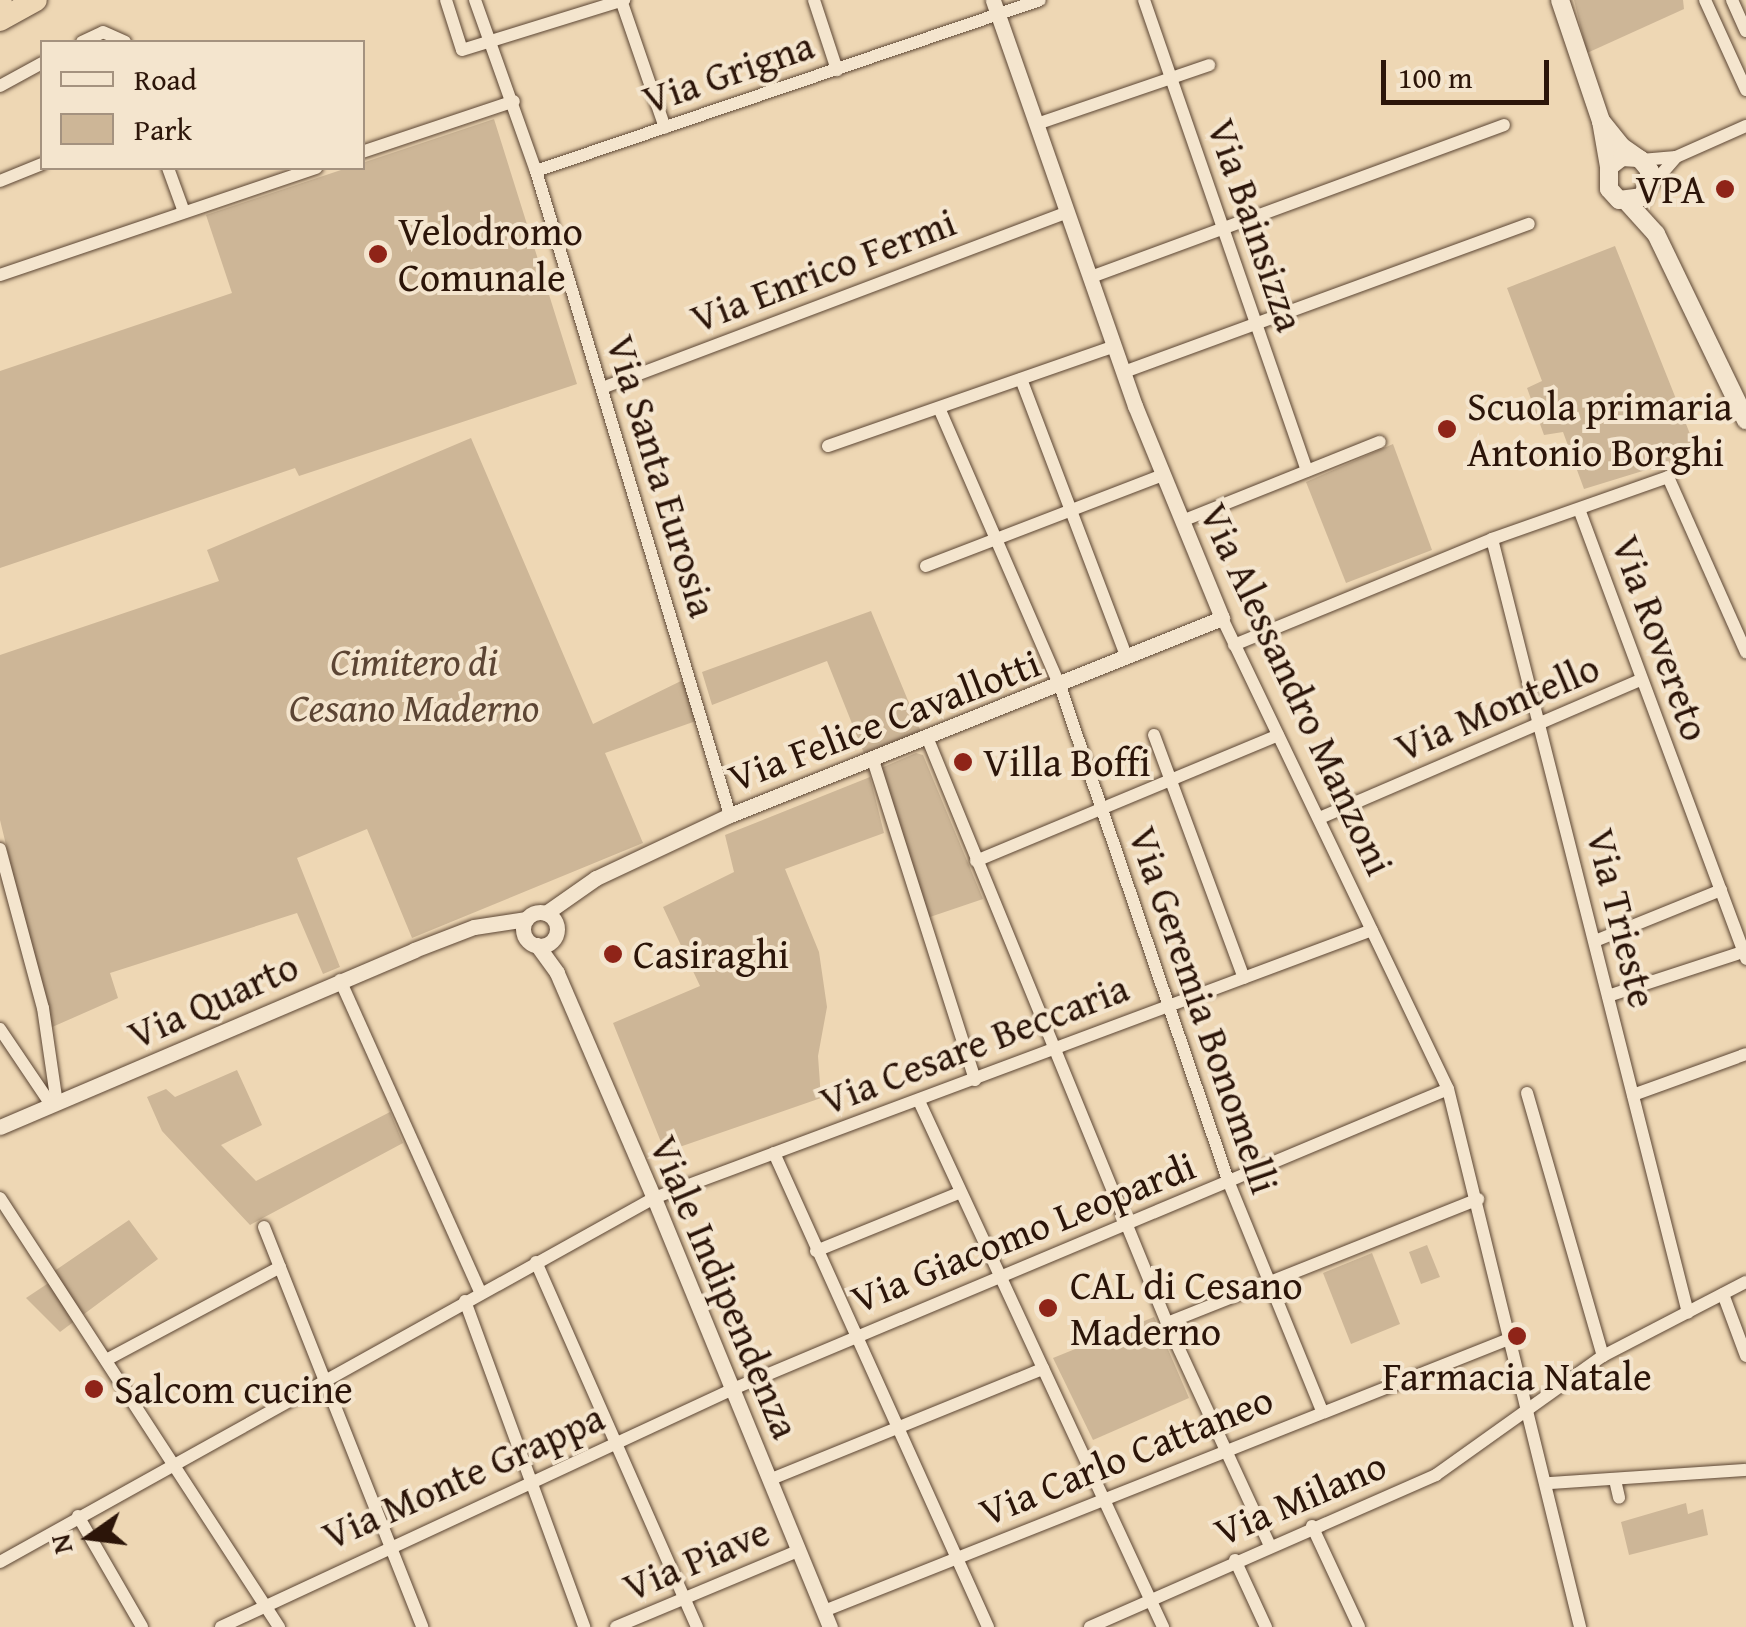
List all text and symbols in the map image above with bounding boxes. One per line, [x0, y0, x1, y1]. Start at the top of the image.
street label: Via Grigna [636, 20, 820, 124]
legend [40, 40, 365, 170]
scale bar [1386, 40, 1554, 102]
text: 100 m [1398, 55, 1472, 99]
text: Road [134, 57, 197, 101]
text: Park [134, 107, 192, 151]
street label: Via Bainsizza [1197, 113, 1315, 337]
place label: VPA [1635, 165, 1705, 213]
marker: VPA [1714, 178, 1736, 200]
street label: Via Enrico Fermi [684, 197, 962, 343]
place label: Velodromo Comunale [398, 207, 583, 301]
marker: Velodromo Comunale [367, 243, 389, 265]
street label: Via Santa Eurosia [596, 329, 728, 623]
place label: Scuola primaria Antonio Borghi [1467, 382, 1733, 476]
marker: Scuola primaria Antonio Borghi [1436, 418, 1458, 440]
street label: Via Alessandro Manzoni [1190, 495, 1404, 883]
street label: Via Rovereto [1602, 529, 1720, 747]
park label: Cimitero di Cesano Maderno [289, 637, 539, 731]
street label: Via Felice Cavallotti [721, 638, 1047, 802]
street label: Via Montello [1388, 643, 1606, 771]
place label: Villa Boffi [983, 738, 1151, 786]
marker: Villa Boffi [952, 751, 974, 773]
street label: Via Geremia Bonomelli [1119, 820, 1289, 1200]
street label: Via Trieste [1577, 824, 1667, 1012]
place label: Casiraghi [633, 930, 789, 978]
street label: Via Quarto [121, 941, 305, 1059]
marker: Casiraghi [602, 943, 624, 965]
street label: Via Cesare Beccaria [813, 963, 1135, 1125]
street label: Viale Indipendenza [640, 1128, 810, 1446]
street label: Via Giacomo Leopardi [844, 1141, 1202, 1323]
place label: CAL di Cesano Maderno [1070, 1261, 1303, 1355]
marker: CAL di Cesano Maderno [1035, 1295, 1061, 1321]
marker: Farmacia Natale [1506, 1325, 1528, 1347]
place label: Farmacia Natale [1382, 1352, 1652, 1400]
place label: Salcom cucine [114, 1365, 353, 1413]
street label: Via Carlo Cattaneo [972, 1374, 1280, 1536]
marker: Salcom cucine [83, 1378, 105, 1400]
street label: Via Monte Grappa [315, 1392, 611, 1560]
street label: Via Milano [1207, 1440, 1393, 1556]
north arrow [40, 1487, 140, 1587]
street label: Via Piave [616, 1507, 776, 1611]
text: N [38, 1530, 83, 1558]

